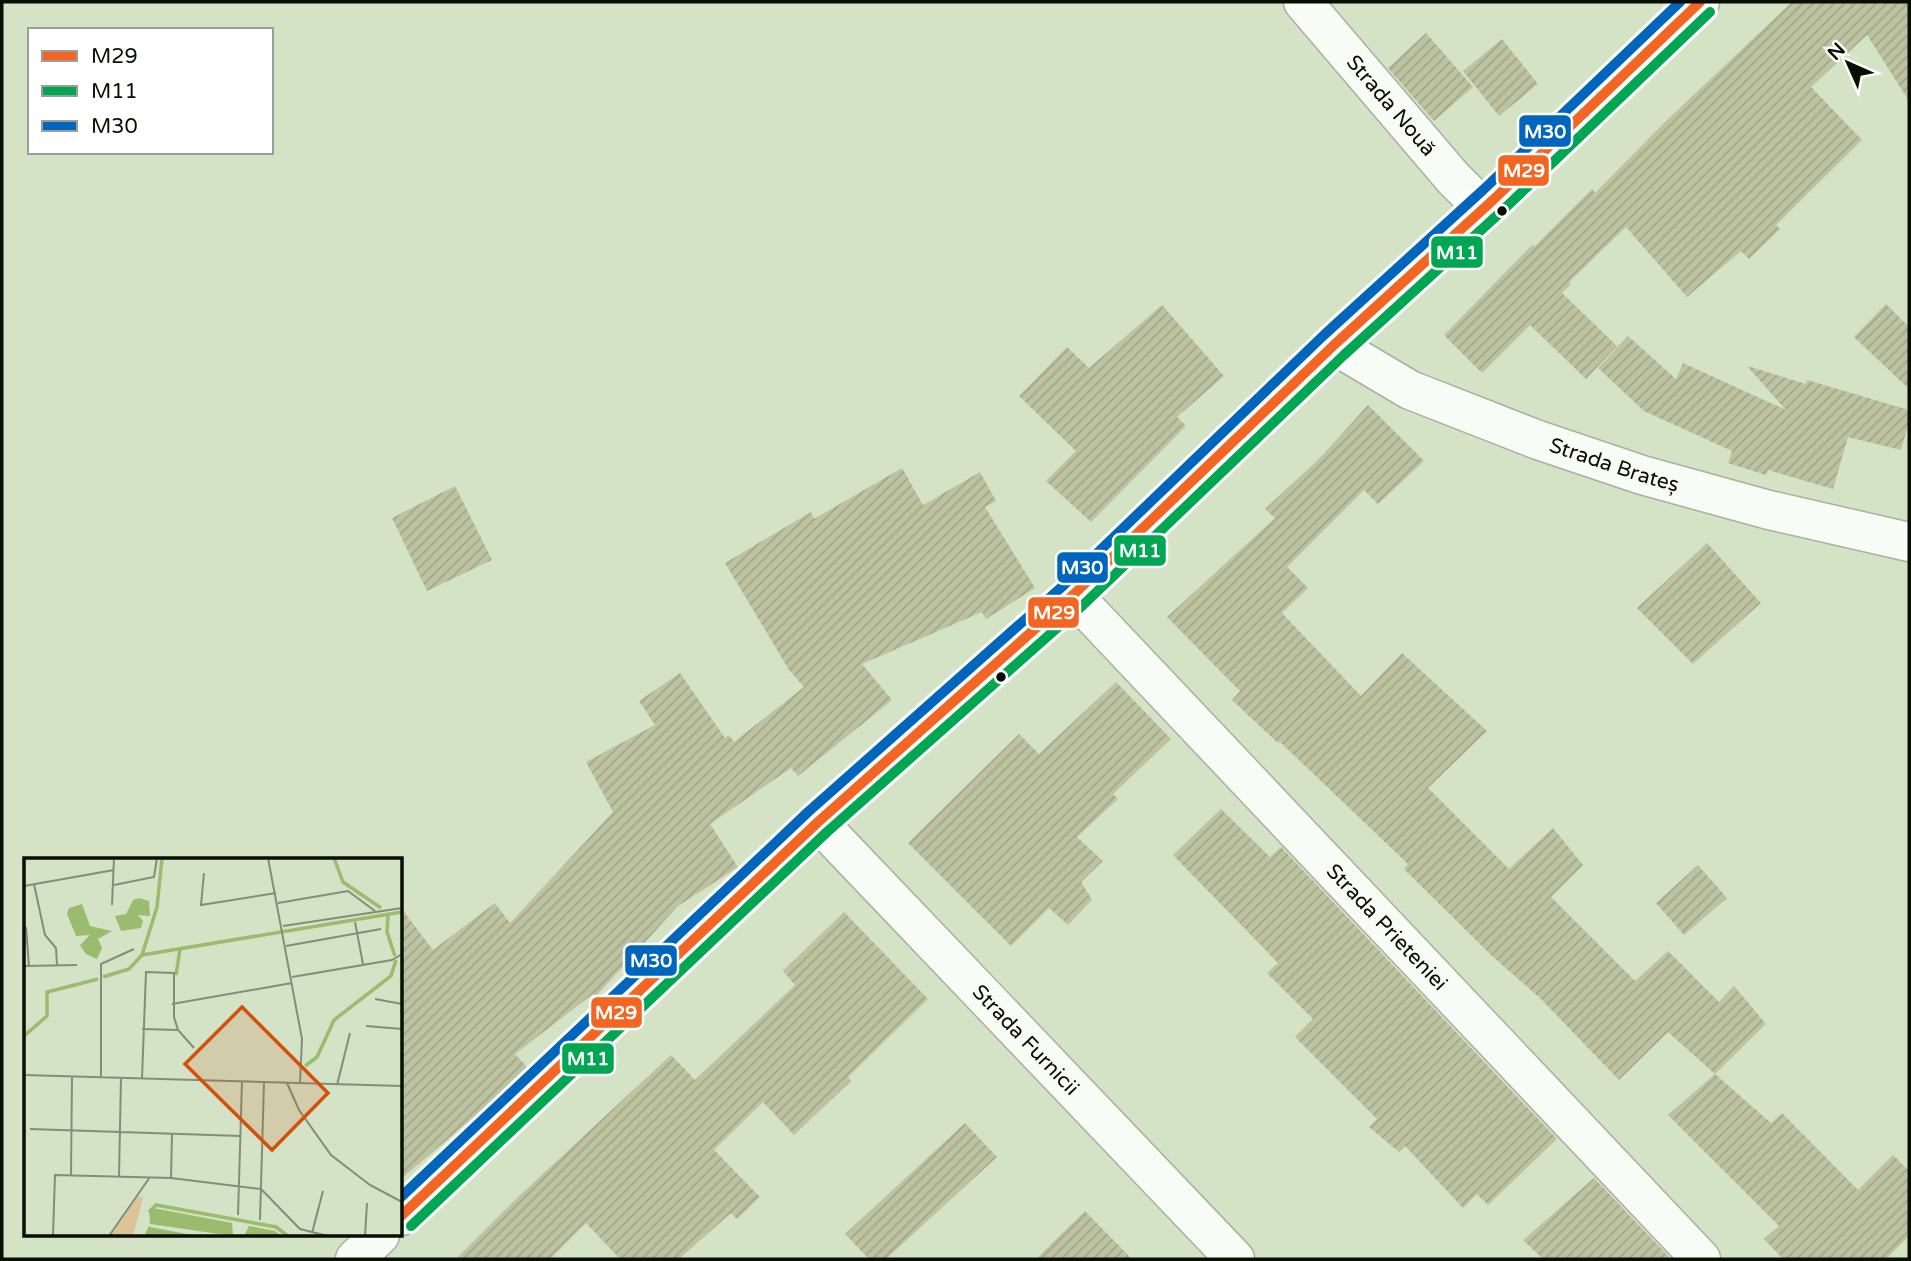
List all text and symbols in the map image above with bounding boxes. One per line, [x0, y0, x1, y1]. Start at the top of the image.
legend [28, 28, 273, 154]
north arrow [1813, 28, 1883, 98]
text: N [1824, 39, 1850, 65]
text: M29 [91, 44, 138, 69]
street label: Strada Nouă [1341, 50, 1441, 161]
text: M11 [91, 79, 138, 104]
text: M30 [91, 114, 138, 139]
line badge: M30 [1518, 114, 1572, 148]
text: M30 [1524, 121, 1566, 143]
line badge: M29 [1497, 154, 1550, 187]
text: M29 [1503, 160, 1545, 182]
unlabelled marker [1495, 204, 1509, 218]
line badge: M11 [1430, 235, 1484, 269]
text: M11 [1436, 242, 1478, 264]
street label: Strada Brateș [1546, 433, 1682, 498]
line badge: M11 [1113, 534, 1167, 567]
text: M11 [1119, 540, 1161, 562]
line badge: M30 [1056, 551, 1109, 584]
text: M30 [1061, 557, 1103, 579]
line badge: M29 [1027, 596, 1080, 629]
text: M29 [1033, 602, 1075, 624]
unlabelled marker [994, 670, 1008, 684]
inset map [24, 858, 402, 1236]
street label: Strada Prieteniei [1321, 859, 1452, 996]
line badge: M30 [624, 944, 678, 977]
text: M30 [630, 950, 672, 972]
street label: Strada Furnicii [967, 980, 1084, 1101]
line badge: M29 [590, 996, 643, 1029]
text: M29 [595, 1002, 637, 1024]
line badge: M11 [561, 1042, 615, 1075]
text: M11 [567, 1048, 609, 1070]

